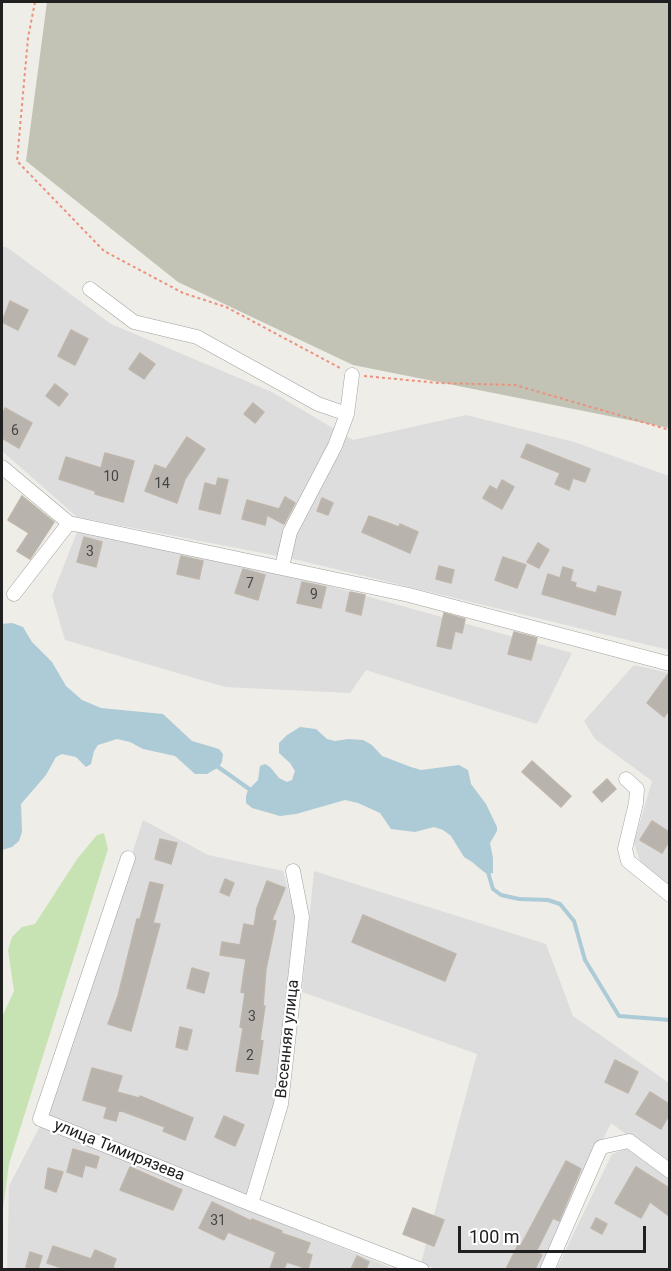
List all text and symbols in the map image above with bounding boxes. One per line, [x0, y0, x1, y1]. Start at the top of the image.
house number: 6 [11, 423, 19, 439]
house number: 10 [103, 469, 119, 485]
house number: 14 [154, 476, 170, 492]
house number: 3 [86, 544, 94, 560]
house number: 7 [246, 576, 254, 592]
house number: 9 [310, 587, 318, 603]
street label: Весенняя улица [272, 979, 304, 1099]
house number: 3 [248, 1009, 256, 1025]
house number: 2 [246, 1048, 254, 1064]
street label: улица Тимирязева [51, 1116, 187, 1186]
house number: 31 [210, 1213, 226, 1229]
scale bar [461, 1214, 648, 1252]
text: 100 m [469, 1226, 520, 1247]

